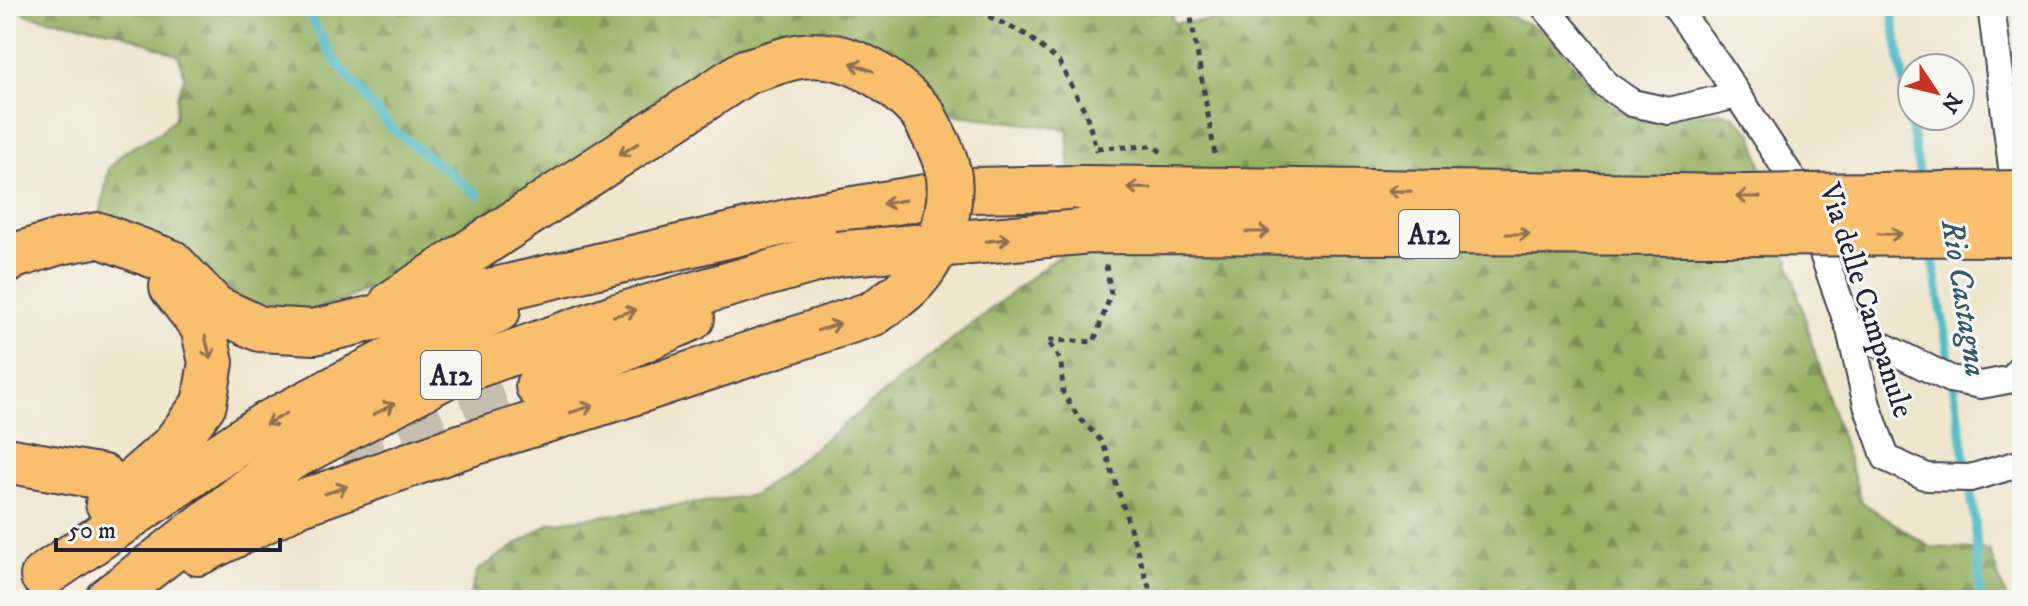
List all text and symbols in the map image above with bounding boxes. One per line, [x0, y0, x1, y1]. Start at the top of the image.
north arrow [1896, 52, 1976, 132]
one-way arrow [850, 59, 875, 73]
text: N [1935, 87, 1967, 118]
one-way arrow [618, 140, 640, 157]
street label: Via delle Campanule [1810, 178, 1921, 422]
one-way arrow [1126, 180, 1153, 196]
one-way arrow [1386, 183, 1413, 199]
one-way arrow [1735, 189, 1762, 205]
one-way arrow [882, 195, 907, 210]
road number: A12 [1399, 210, 1459, 258]
water label: Rio Castagna [1931, 216, 1995, 380]
one-way arrow [1244, 225, 1271, 240]
one-way arrow [1504, 226, 1531, 242]
one-way arrow [1876, 226, 1903, 242]
one-way arrow [984, 232, 1011, 247]
one-way arrow [612, 305, 638, 320]
one-way arrow [816, 318, 841, 333]
one-way arrow [201, 334, 216, 360]
road number: A12 [421, 351, 481, 399]
one-way arrow [372, 400, 396, 416]
one-way arrow [569, 401, 595, 416]
one-way arrow [264, 412, 288, 428]
one-way arrow [323, 482, 348, 497]
scale bar [56, 502, 280, 552]
text: 50 m [68, 516, 116, 546]

